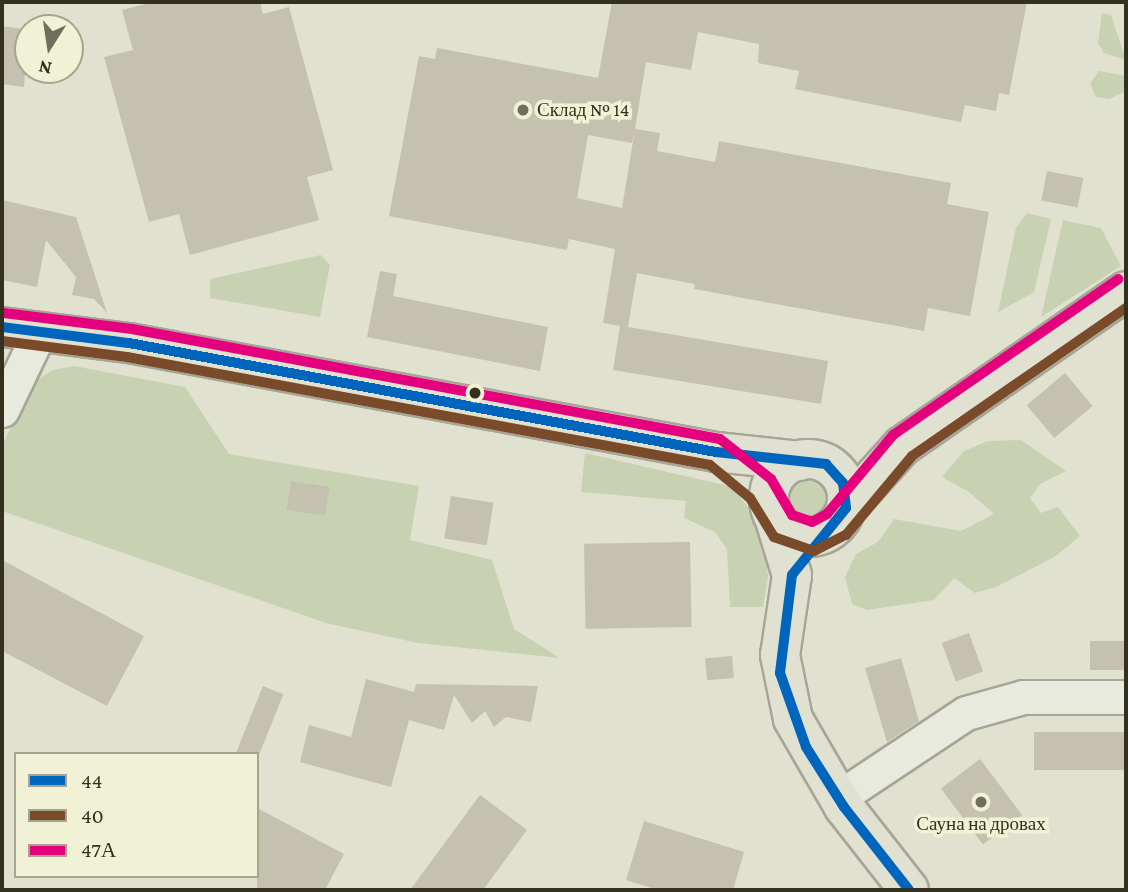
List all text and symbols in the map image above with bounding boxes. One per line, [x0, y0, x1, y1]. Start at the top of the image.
north arrow [14, 14, 84, 84]
text: N [36, 56, 53, 80]
place label: Склад № 14 [537, 99, 630, 121]
marker: Склад № 14 [515, 102, 531, 118]
unlabelled marker [468, 386, 482, 400]
legend [14, 752, 259, 878]
text: 44 [81, 769, 102, 793]
marker: Сауна на дровах [973, 794, 989, 810]
text: 40 [81, 804, 104, 828]
place label: Сауна на дровах [916, 813, 1046, 835]
text: 47А [81, 838, 116, 862]

